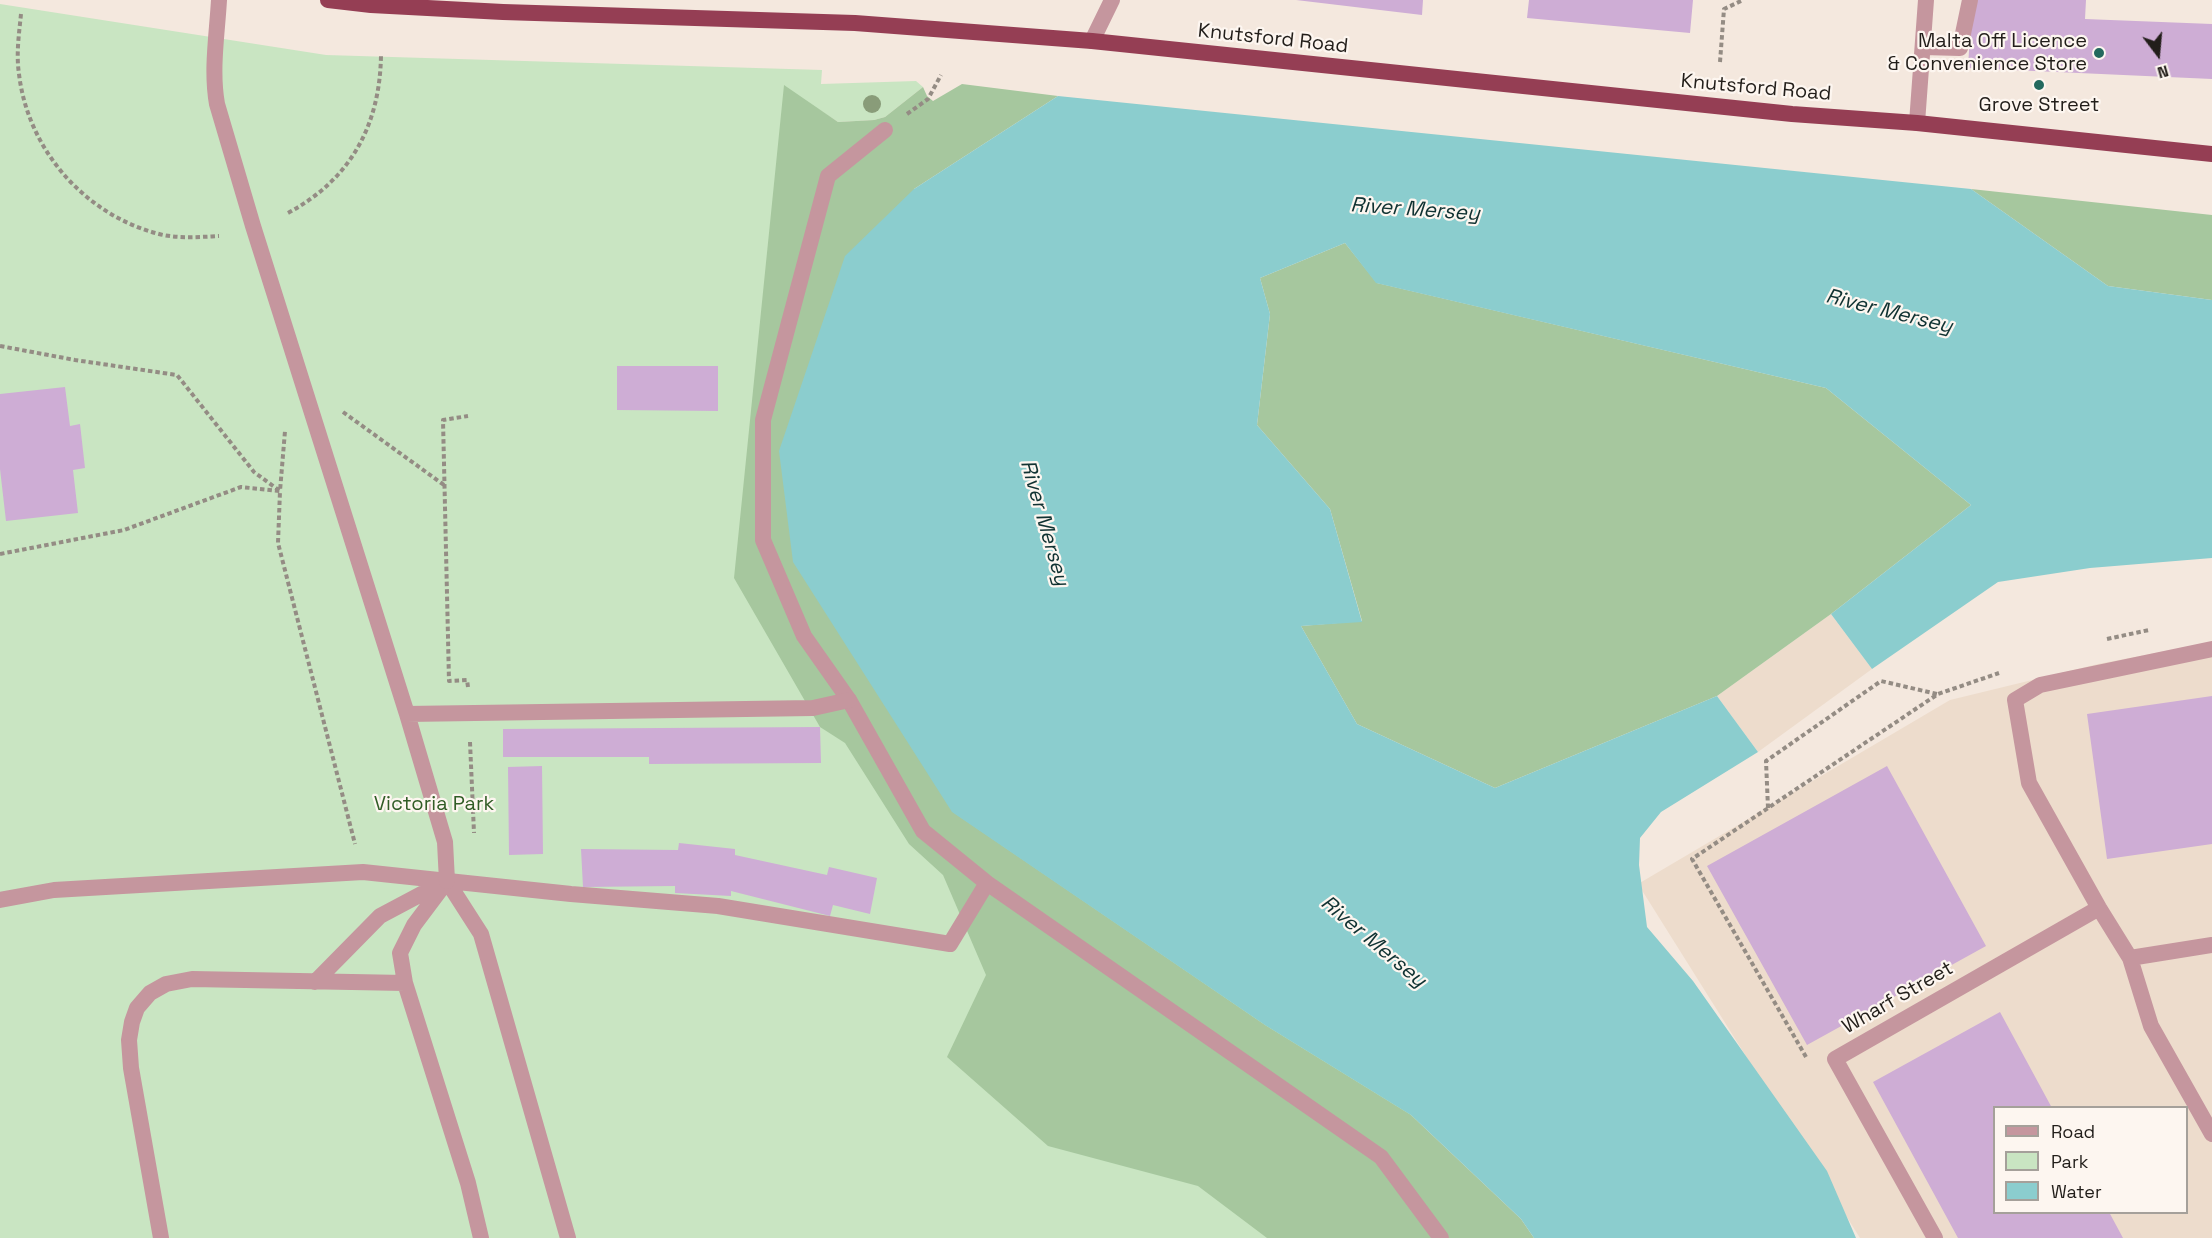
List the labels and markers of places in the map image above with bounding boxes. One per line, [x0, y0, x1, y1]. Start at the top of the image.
place label: Malta Off Licence & Convenience Store [1888, 30, 2087, 77]
marker: Malta Off Licence & Convenience Store [2092, 46, 2106, 60]
marker: Grove Street [2032, 78, 2046, 92]
place label: Grove Street [1979, 94, 2099, 118]

